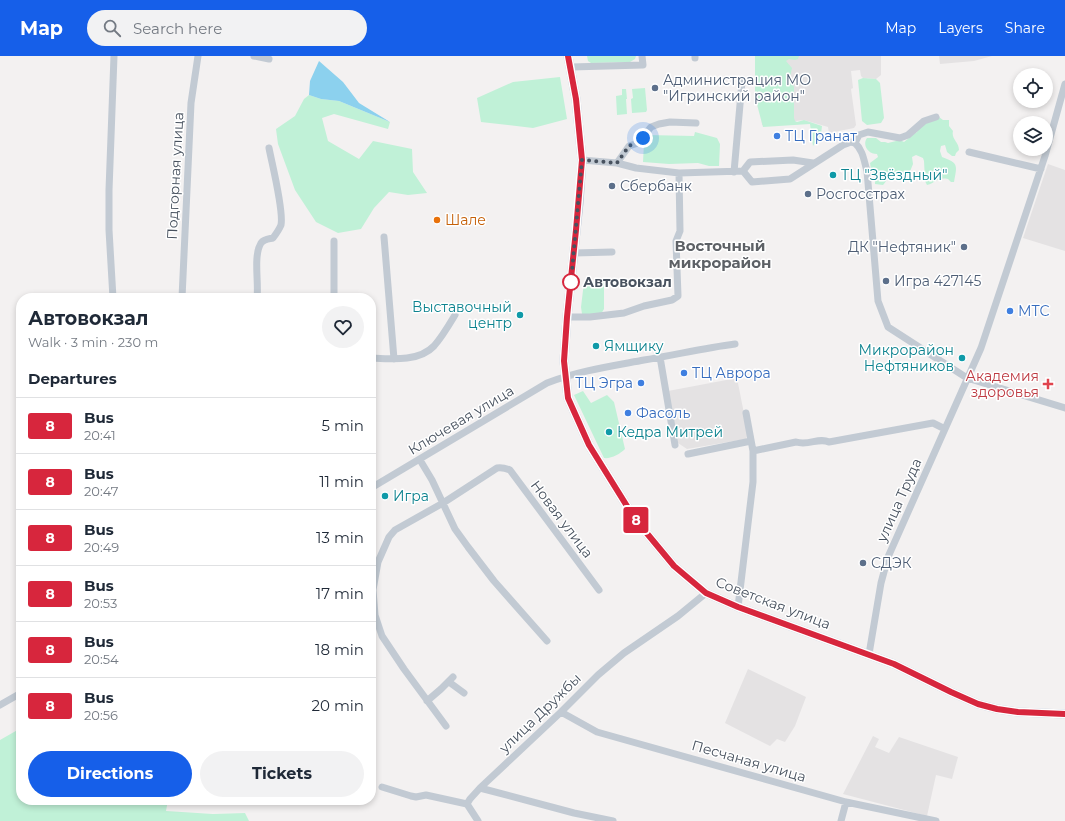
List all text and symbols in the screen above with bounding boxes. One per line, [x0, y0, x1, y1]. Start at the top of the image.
search box [87, 10, 367, 46]
text: Map [20, 17, 63, 40]
icon: search [101, 17, 123, 39]
text: Search here [133, 19, 222, 38]
text: Map [885, 19, 916, 37]
text: Layers [938, 19, 983, 37]
text: Share [1005, 19, 1045, 37]
map controls [1013, 68, 1053, 156]
button: locate [1013, 68, 1053, 108]
place label: Администрация МО "Игринский район" [663, 71, 811, 105]
marker: Администрация МО "Игринский район" [650, 83, 660, 93]
street label: Подгорная улица [163, 112, 187, 240]
button: layers [1013, 116, 1053, 156]
place label: ТЦ Гранат [785, 127, 857, 145]
your location [633, 128, 653, 148]
marker: ТЦ Гранат [772, 131, 782, 141]
place label: ТЦ "Звёздный" [841, 166, 947, 184]
marker: ТЦ "Звёздный" [828, 170, 838, 180]
place label: Сбербанк [620, 177, 692, 195]
marker: Сбербанк [607, 181, 617, 191]
place label: Росгосстрах [816, 185, 906, 203]
marker: Росгосстрах [803, 189, 813, 199]
place label: Шале [445, 211, 486, 229]
marker: Шале [432, 215, 442, 225]
district label: Восточный микрорайон [669, 236, 771, 272]
place label: ДК "Нефтяник" [848, 238, 956, 256]
marker: ДК "Нефтяник" [959, 242, 969, 252]
place label: Игра 427145 [894, 272, 981, 290]
marker: Автовокзал [562, 273, 580, 291]
place label: Автовокзал [583, 273, 672, 291]
marker: Игра 427145 [881, 276, 891, 286]
place label: Выставочный центр [412, 298, 512, 332]
place label: МТС [1018, 302, 1050, 320]
button: heart [322, 306, 364, 348]
marker: МТС [1005, 306, 1015, 316]
text: Автовокзал [28, 307, 148, 330]
marker: Выставочный центр [515, 310, 525, 320]
text: Walk · 3 min · 230 m [28, 334, 158, 350]
place label: Ямщику [604, 337, 664, 355]
marker: Ямщику [591, 341, 601, 351]
place label: Микрорайон Нефтяников [859, 341, 954, 375]
marker: Микрорайон Нефтяников [957, 353, 967, 363]
place label: ТЦ Аврора [692, 364, 771, 382]
place label: Академия здоровья [965, 367, 1039, 401]
marker: ТЦ Аврора [679, 368, 689, 378]
text: Departures [28, 369, 117, 388]
place label: ТЦ Эгра [575, 374, 633, 392]
marker: ТЦ Эгра [636, 378, 646, 388]
marker: Академия здоровья [1042, 378, 1054, 390]
street label: Ключевая улица [405, 381, 517, 459]
place label: Фасоль [636, 404, 690, 422]
text: Bus [84, 408, 114, 427]
marker: Фасоль [623, 408, 633, 418]
text: 5 min [321, 416, 364, 435]
text: 8 [45, 417, 55, 435]
place label: Кедра Митрей [617, 423, 723, 441]
text: 20:41 [84, 427, 116, 443]
marker: Кедра Митрей [604, 427, 614, 437]
street label: улица Труда [872, 455, 925, 545]
text: Bus [84, 464, 114, 483]
text: 11 min [319, 472, 364, 491]
text: 8 [45, 473, 55, 491]
street label: Новая улица [527, 476, 597, 562]
text: 20:47 [84, 483, 118, 499]
place label: Игра [393, 487, 429, 505]
marker: Игра [380, 491, 390, 501]
line badge: 8 [623, 507, 649, 533]
text: 8 [631, 511, 641, 529]
text: Bus [84, 520, 114, 539]
text: 13 min [316, 528, 364, 547]
text: 8 [45, 529, 55, 547]
text: 20:49 [84, 539, 119, 555]
place label: СДЭК [871, 554, 912, 572]
marker: СДЭК [858, 558, 868, 568]
street label: Советская улица [713, 573, 833, 633]
text: Bus [84, 576, 114, 595]
text: 17 min [316, 584, 364, 603]
text: 8 [45, 585, 55, 603]
text: 20:53 [84, 595, 117, 611]
text: Bus [84, 632, 114, 651]
text: 18 min [315, 640, 364, 659]
text: 8 [45, 641, 55, 659]
text: 20:54 [84, 651, 119, 667]
street label: улица Дружбы [494, 669, 585, 757]
text: Bus [84, 688, 114, 707]
text: 20 min [312, 696, 364, 715]
text: 8 [45, 697, 55, 715]
text: 20:56 [84, 707, 118, 723]
street label: Песчаная улица [690, 736, 808, 786]
button: Directions [28, 751, 192, 797]
button: Tickets [200, 751, 364, 797]

